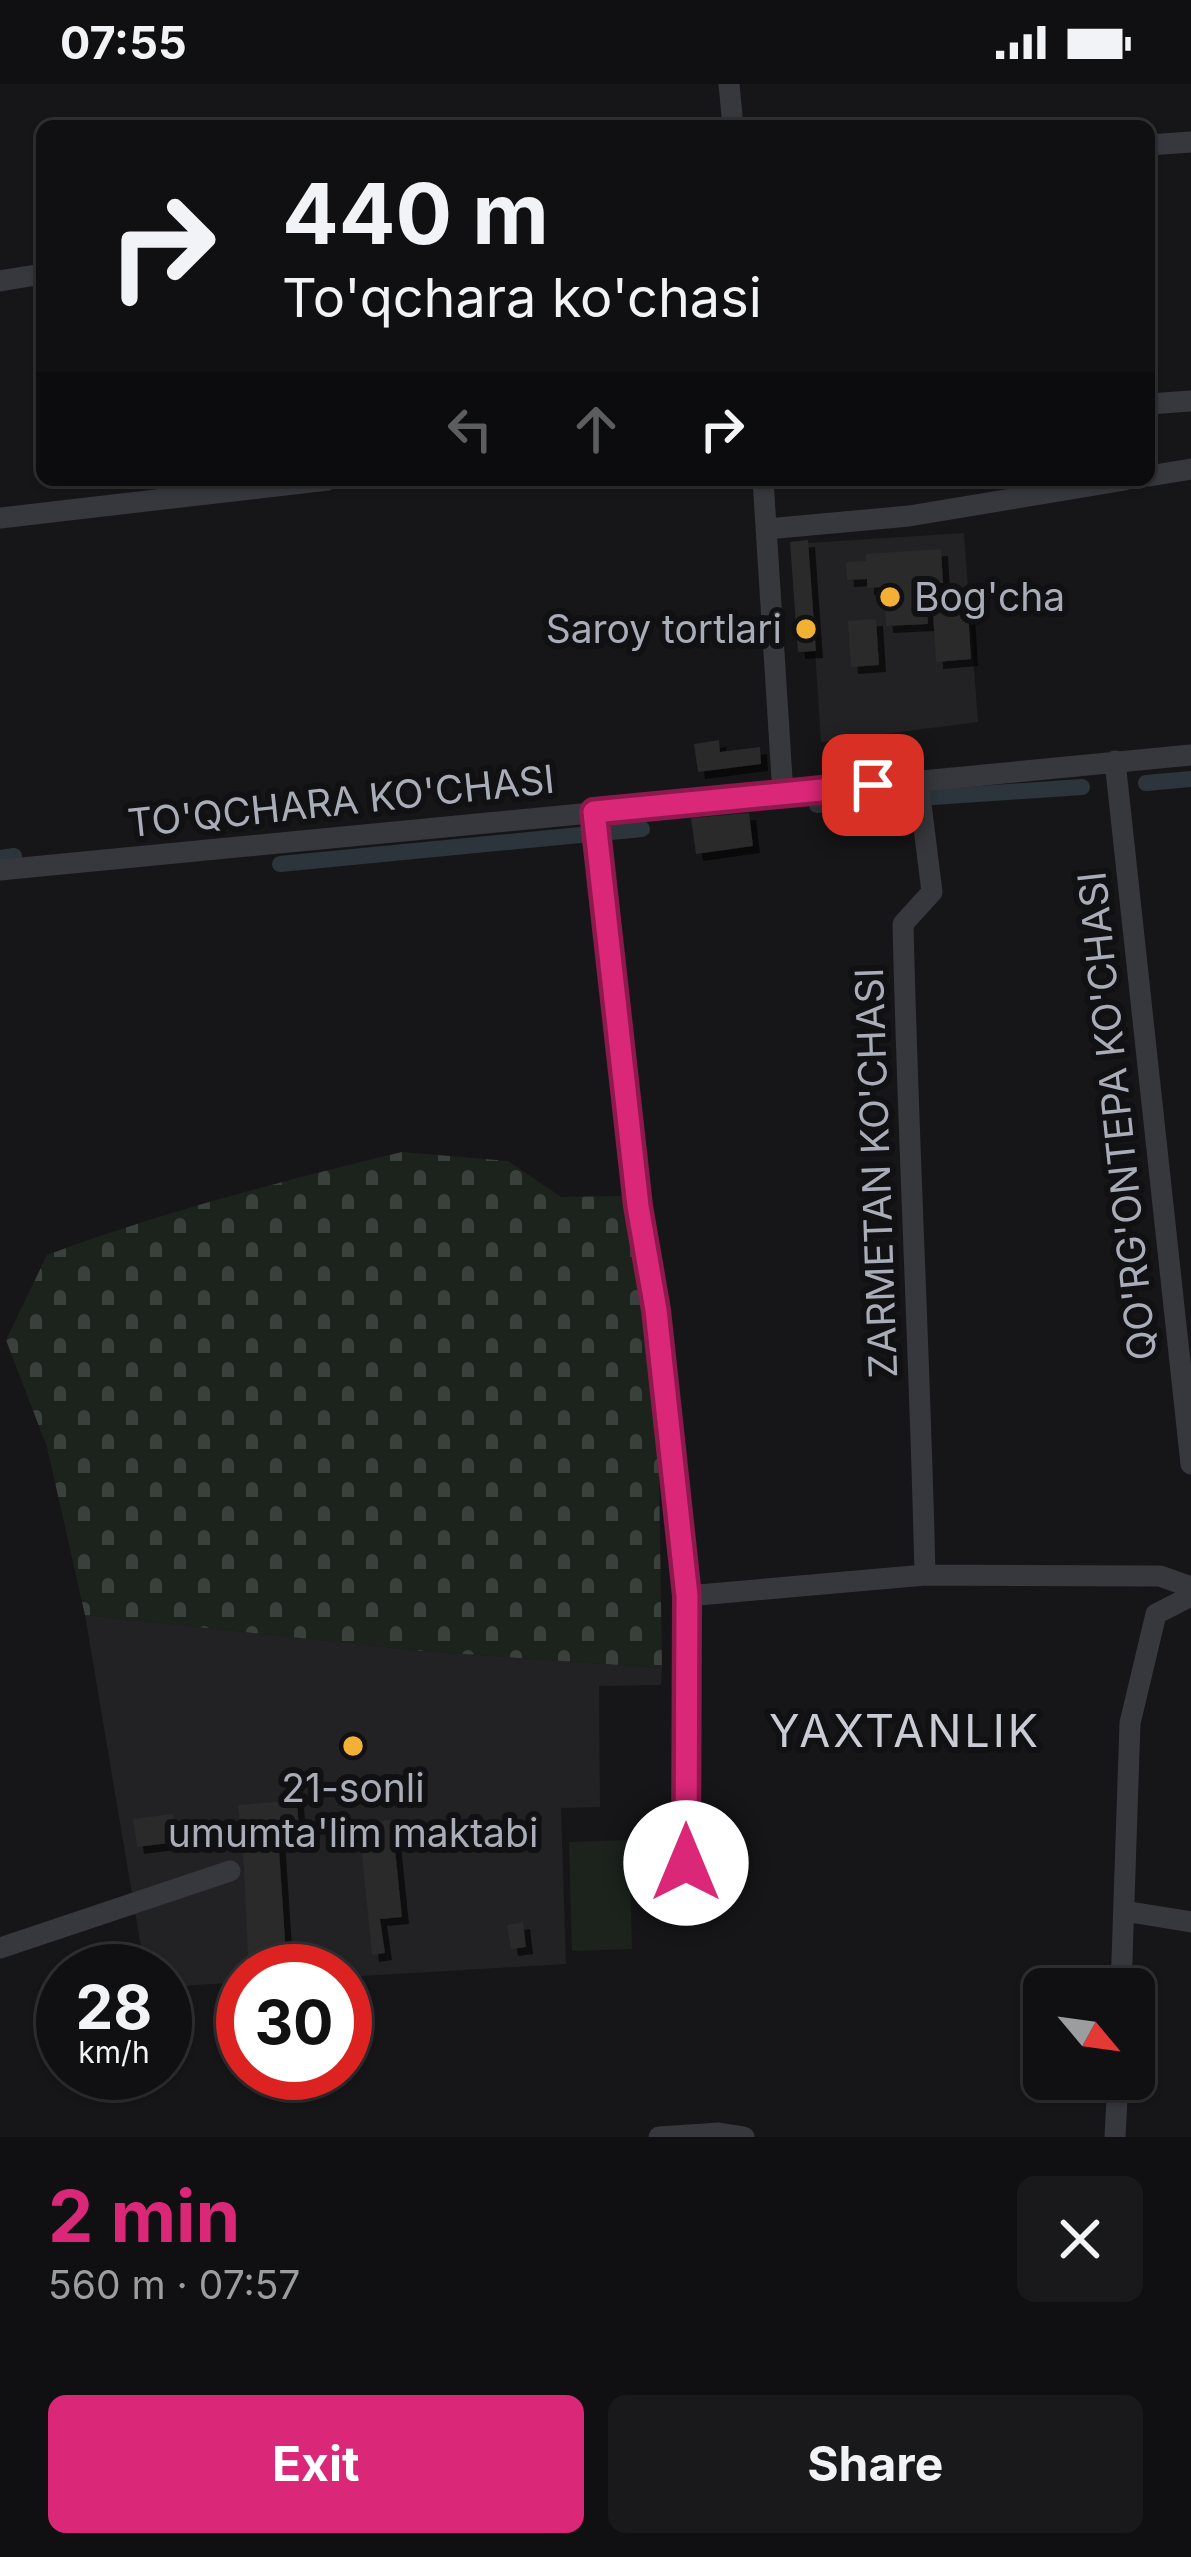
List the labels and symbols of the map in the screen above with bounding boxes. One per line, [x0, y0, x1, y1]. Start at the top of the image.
place label: Bog'cha [914, 573, 1065, 620]
marker: Bog'cha [877, 584, 903, 610]
place label: Saroy tortlari [546, 605, 782, 652]
marker: Saroy tortlari [793, 616, 819, 642]
pin [822, 734, 924, 836]
street label: TO'QCHARA KO'CHASI [125, 755, 557, 846]
street label: QO'RG'ONTEPA KO'CHASI [1067, 869, 1166, 1363]
street label: ZARMETAN KO'CHASI [845, 967, 906, 1379]
district label: YAXTANLIK [769, 1703, 1041, 1758]
marker: 21-sonli umumta'lim maktabi [340, 1733, 366, 1759]
place label: 21-sonli umumta'lim maktabi [168, 1764, 538, 1856]
position arrow [623, 1800, 749, 1926]
speed limit sign: 30 [216, 1944, 372, 2100]
north arrow [1023, 1968, 1155, 2100]

